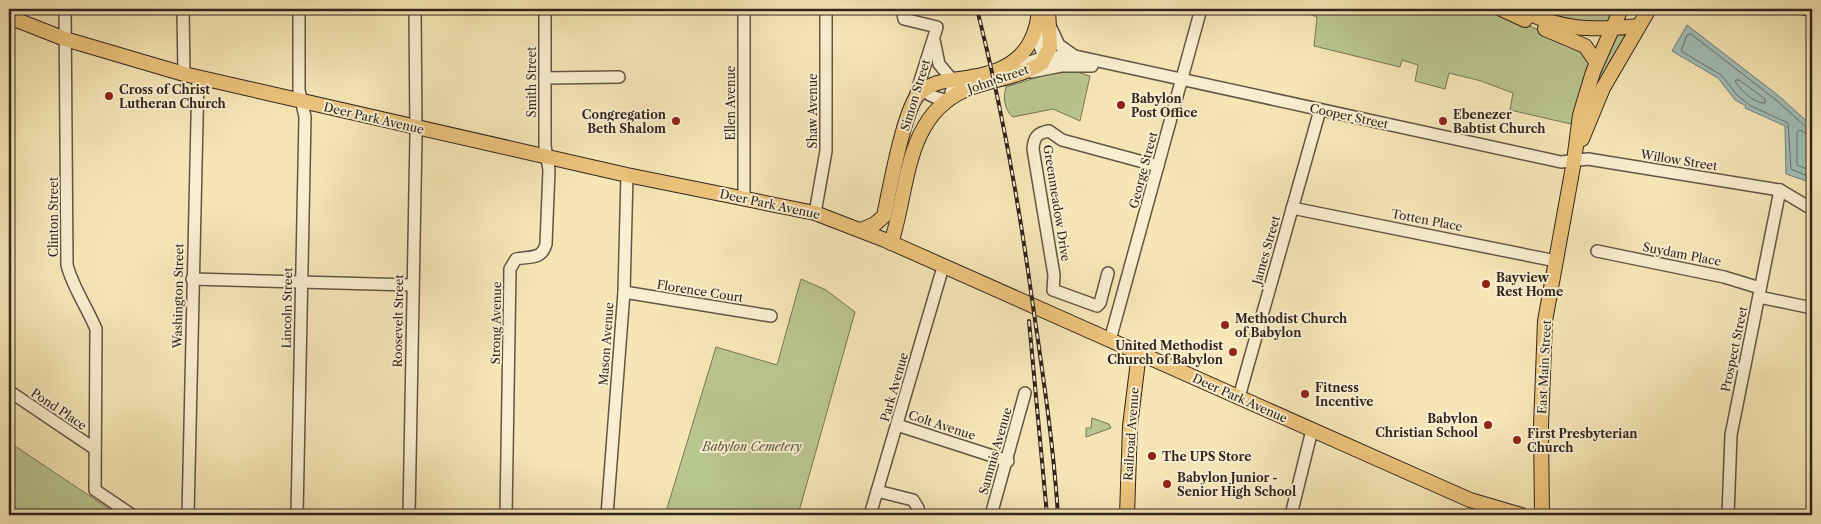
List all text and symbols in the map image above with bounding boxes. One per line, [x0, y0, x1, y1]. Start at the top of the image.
street label: Smith Street [524, 46, 539, 117]
street label: Simon Street [897, 57, 933, 133]
street label: John Street [964, 61, 1031, 97]
street label: Ellen Avenue [723, 65, 738, 141]
street label: Shaw Avenue [805, 73, 820, 149]
place label: Cross of Christ Lutheran Church [119, 82, 227, 111]
marker: Cross of Christ Lutheran Church [103, 90, 115, 102]
place label: Babylon Post Office [1131, 91, 1197, 120]
street label: Deer Park Avenue [322, 99, 426, 137]
marker: Babylon Post Office [1115, 99, 1127, 111]
street label: Cooper Street [1308, 100, 1390, 132]
place label: Congregation Beth Shalom [582, 107, 667, 136]
place label: Ebenezer Babtist Church [1453, 107, 1546, 136]
marker: Congregation Beth Shalom [670, 115, 682, 127]
marker: Ebenezer Babtist Church [1437, 115, 1449, 127]
street label: George Street [1126, 129, 1161, 210]
street label: Greenmeadow Drive [1040, 144, 1074, 263]
street label: Willow Street [1638, 146, 1719, 174]
street label: Clinton Street [46, 176, 61, 257]
street label: Deer Park Avenue [718, 186, 822, 222]
street label: Totten Place [1390, 206, 1464, 234]
street label: James Street [1248, 213, 1283, 288]
street label: Suydam Place [1641, 239, 1723, 269]
street label: Washington Street [170, 243, 186, 350]
street label: Lincoln Street [279, 267, 295, 349]
place label: Bayview Rest Home [1496, 270, 1563, 299]
street label: Roosevelt Street [390, 274, 406, 368]
street label: Florence Court [656, 277, 745, 305]
marker: Bayview Rest Home [1480, 278, 1492, 290]
street label: Strong Avenue [488, 281, 504, 365]
street label: Mason Avenue [596, 301, 616, 386]
street label: Prospect Street [1718, 304, 1751, 393]
place label: Methodist Church of Babylon [1235, 311, 1348, 340]
marker: Methodist Church of Babylon [1219, 319, 1231, 331]
street label: East Main Street [1534, 319, 1554, 414]
place label: United Methodist Church of Babylon [1107, 338, 1224, 367]
marker: United Methodist Church of Babylon [1227, 346, 1239, 358]
street label: Park Avenue [877, 350, 911, 423]
street label: Deer Park Avenue [1190, 370, 1290, 426]
place label: Fitness Incentive [1315, 380, 1373, 409]
street label: Pond Place [28, 385, 90, 433]
street label: Railroad Avenue [1120, 387, 1142, 481]
marker: Fitness Incentive [1299, 388, 1311, 400]
street label: Sammis Avenue [975, 405, 1015, 496]
street label: Colt Avenue [906, 407, 978, 443]
place label: Babylon Christian School [1375, 411, 1479, 440]
marker: Babylon Christian School [1482, 419, 1494, 431]
place label: First Presbyterian Church [1527, 426, 1638, 455]
marker: First Presbyterian Church [1511, 434, 1523, 446]
park label: Babylon Cemetery [701, 439, 802, 454]
place label: The UPS Store [1162, 449, 1251, 464]
marker: The UPS Store [1146, 450, 1158, 462]
place label: Babylon Junior - Senior High School [1177, 470, 1296, 499]
marker: Babylon Junior - Senior High School [1161, 478, 1173, 490]

